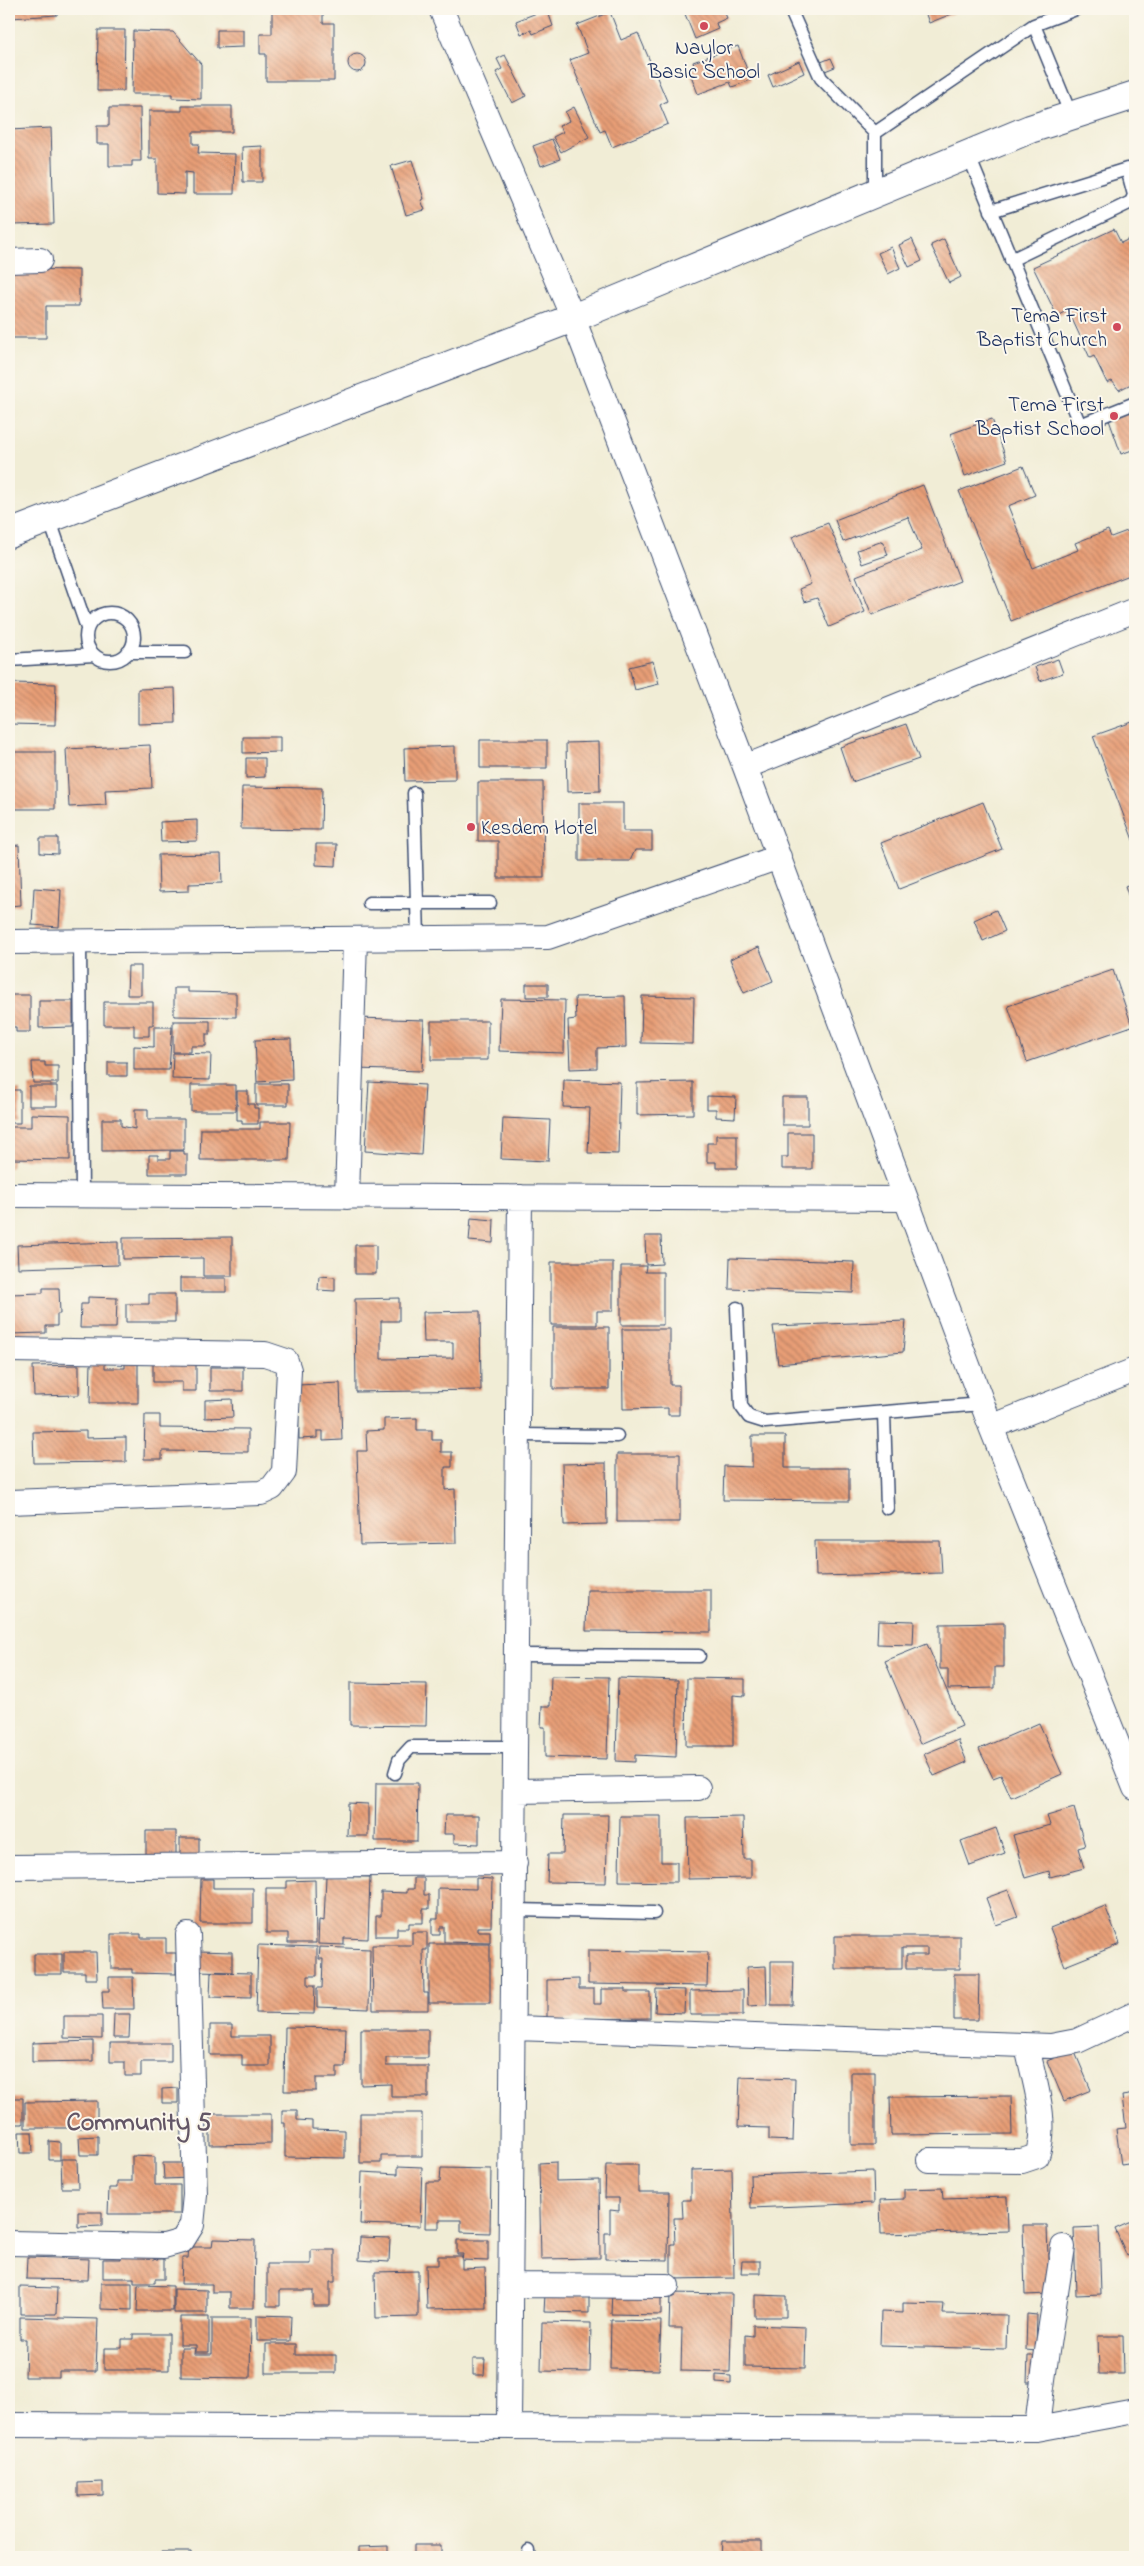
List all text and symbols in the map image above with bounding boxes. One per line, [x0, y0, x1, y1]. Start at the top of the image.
marker: Naylor Basic School [698, 20, 710, 32]
place label: Naylor Basic School [647, 34, 760, 88]
place label: Tema First Baptist Church [976, 302, 1107, 356]
marker: Tema First Baptist Church [1111, 321, 1123, 333]
place label: Tema First Baptist School [975, 391, 1104, 445]
marker: Tema First Baptist School [1108, 410, 1120, 422]
place label: Kesdem Hotel [481, 814, 597, 844]
marker: Kesdem Hotel [465, 821, 477, 833]
district label: Community 5 [66, 2105, 212, 2143]

